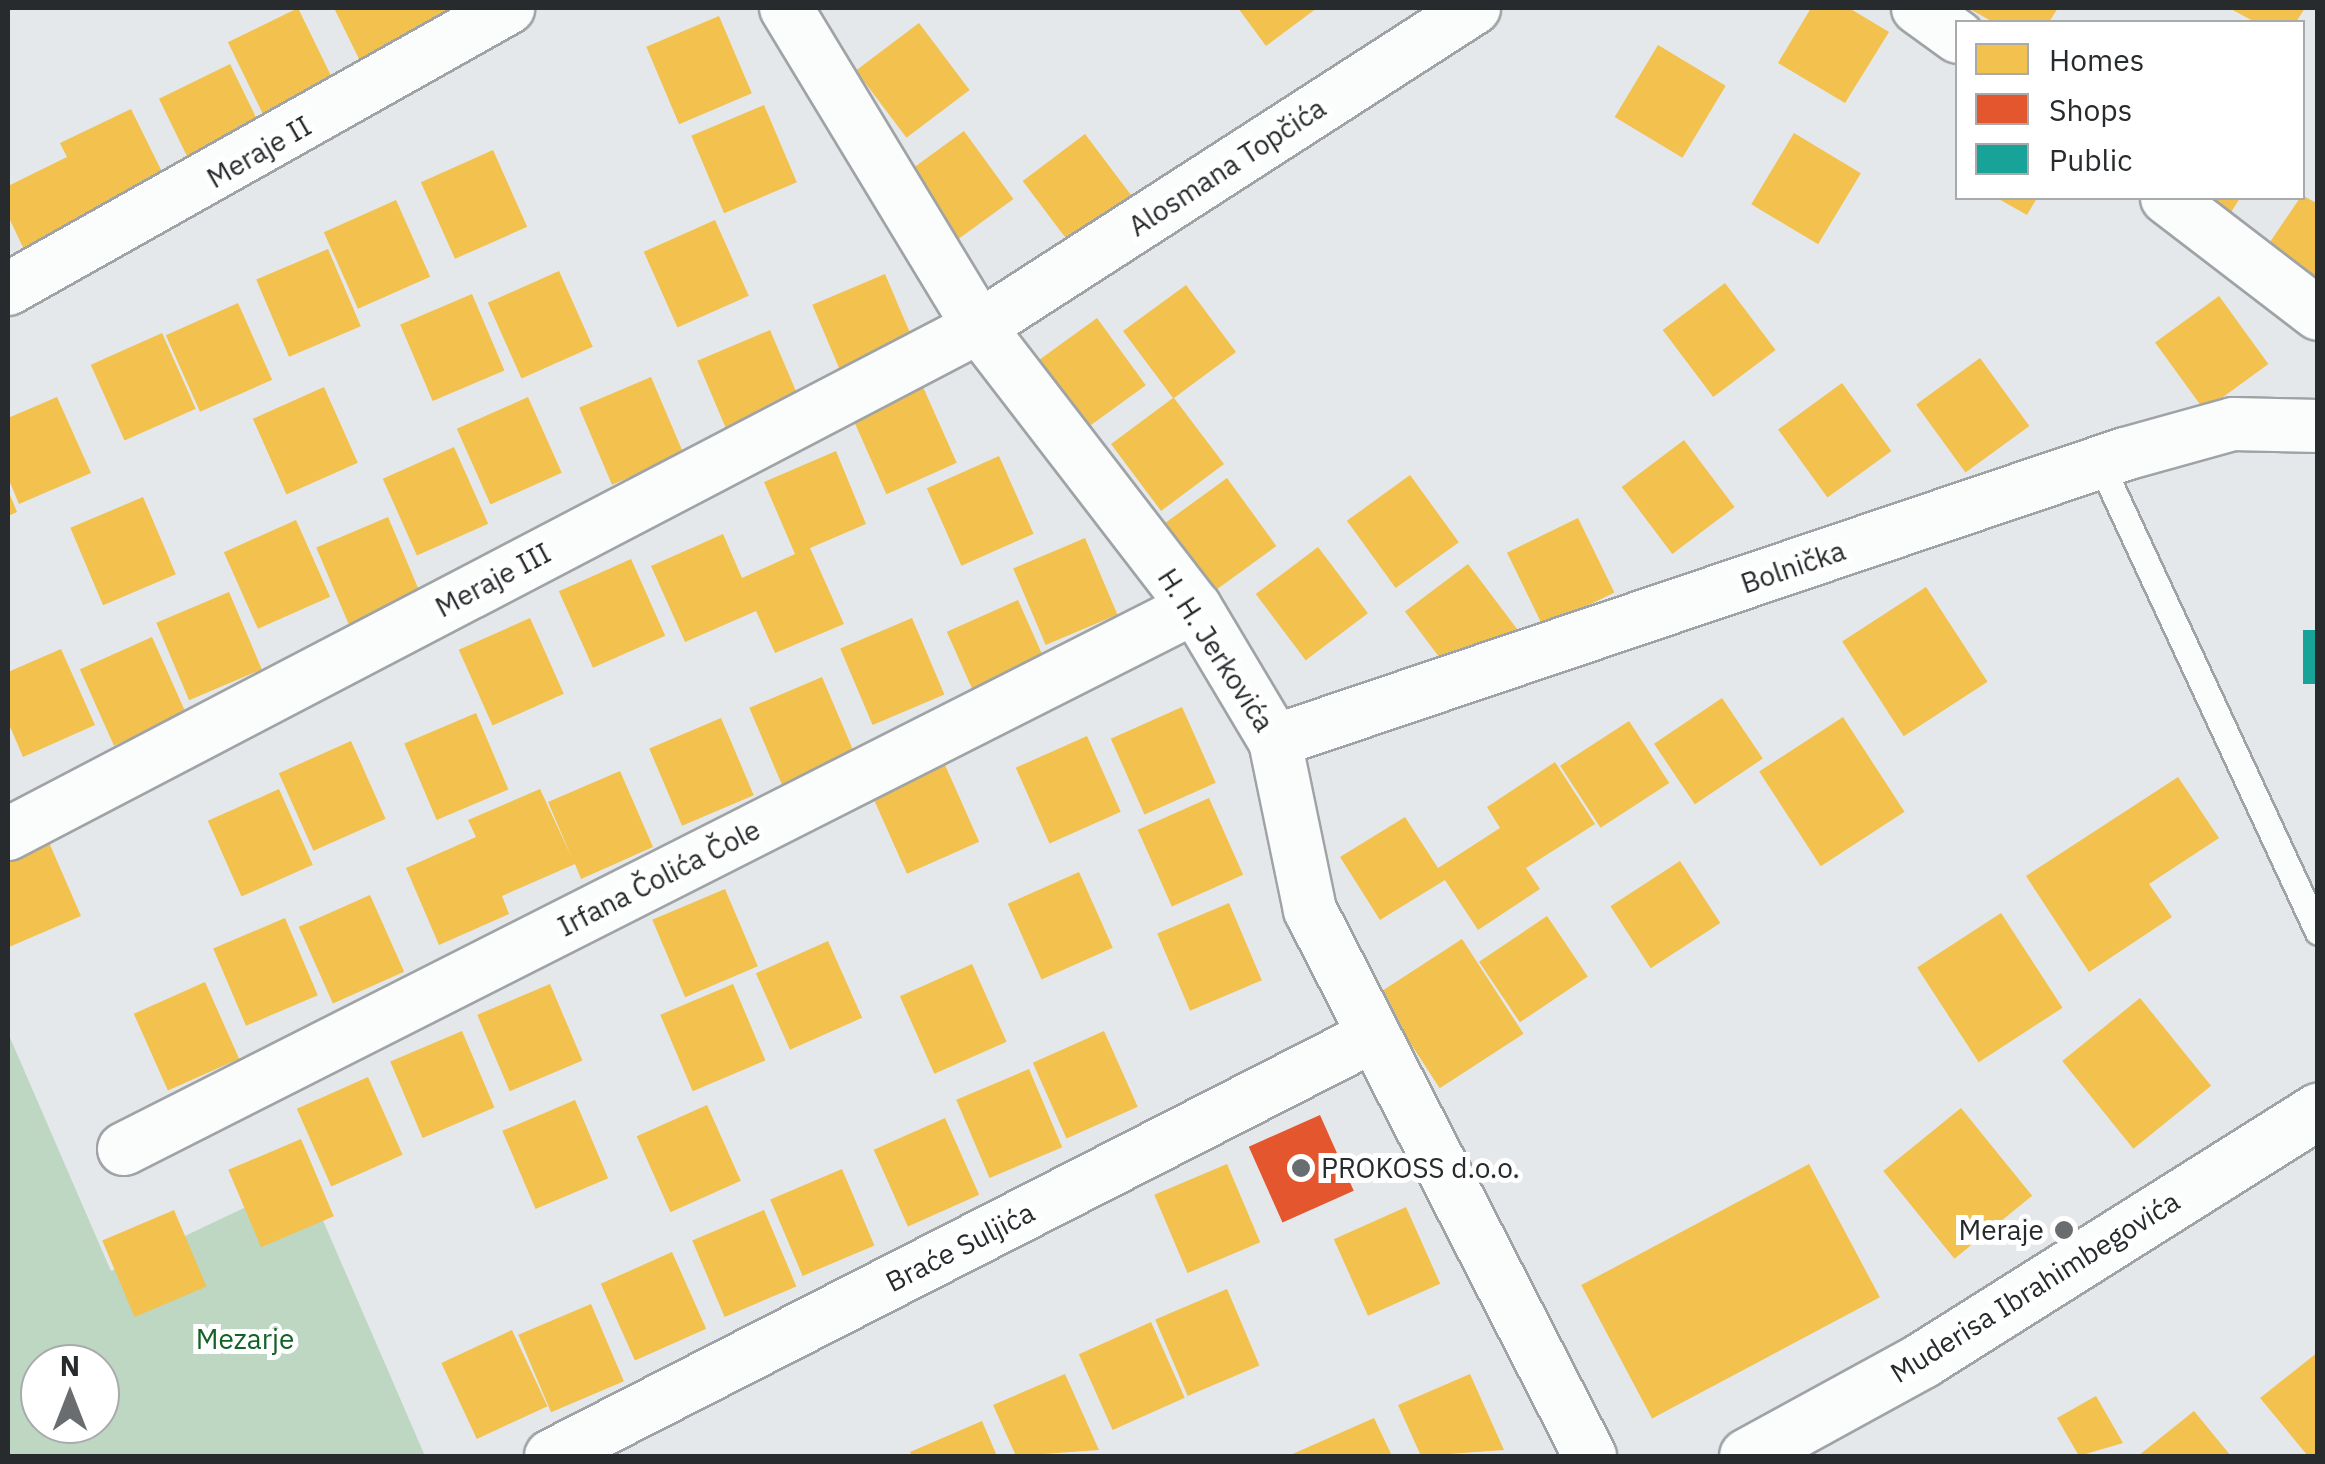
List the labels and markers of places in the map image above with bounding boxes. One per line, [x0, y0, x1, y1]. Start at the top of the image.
place label: PROKOSS d.o.o. [1321, 1151, 1520, 1185]
marker: PROKOSS d.o.o. [1290, 1157, 1312, 1179]
place label: Meraje [1958, 1213, 2044, 1247]
marker: Meraje [2053, 1219, 2075, 1241]

